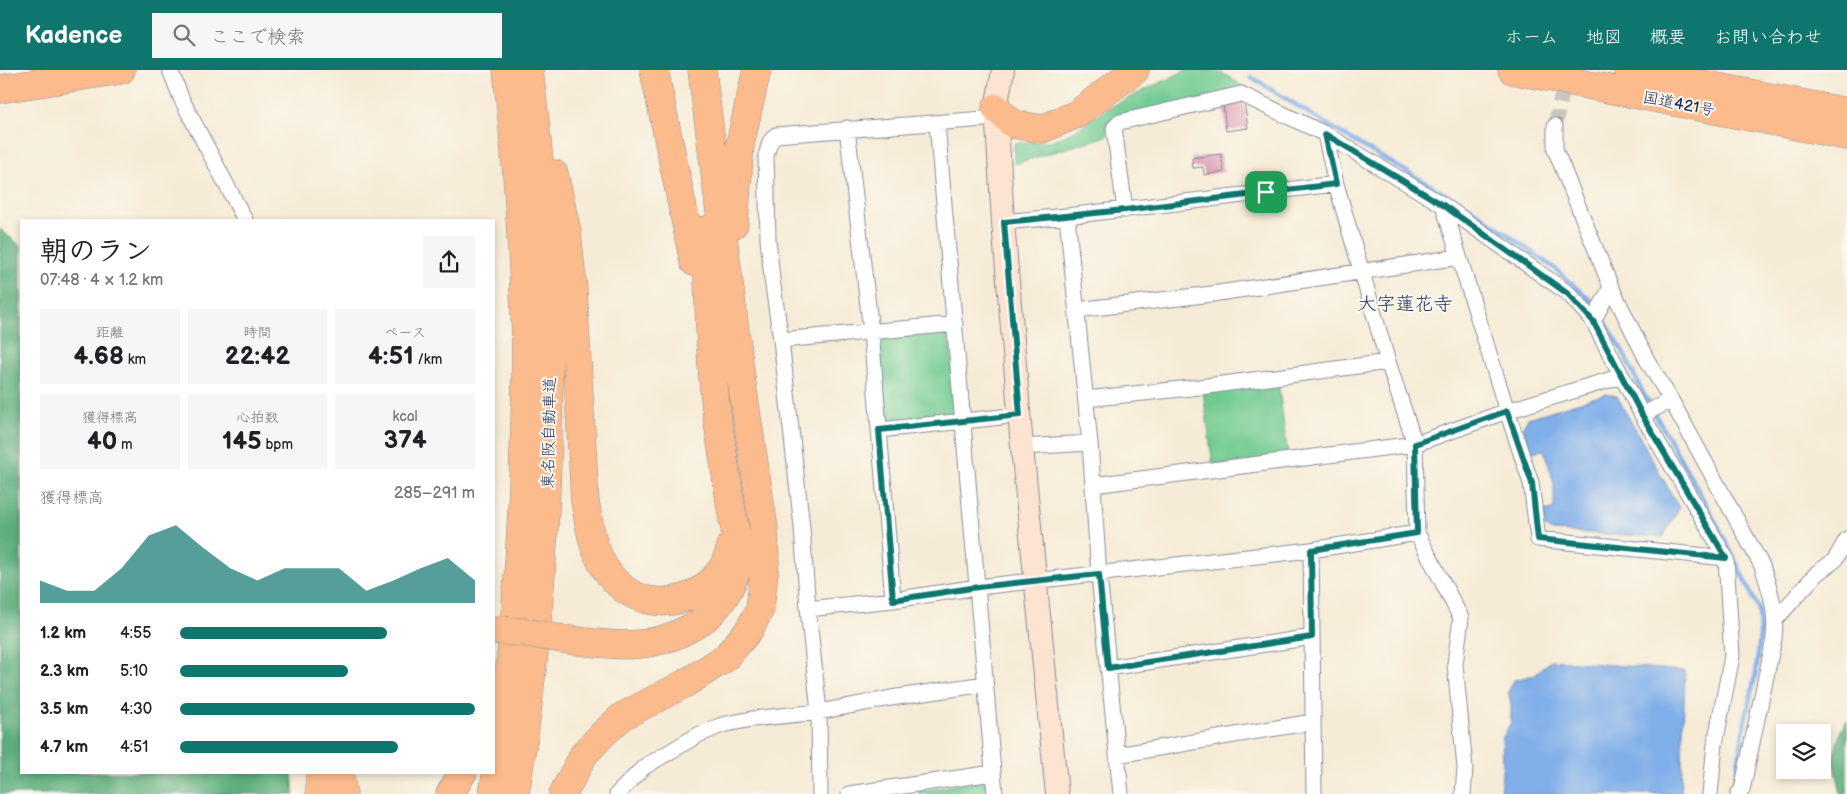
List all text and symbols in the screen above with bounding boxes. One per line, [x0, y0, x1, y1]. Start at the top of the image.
search box [152, 13, 502, 58]
text: Kadence [25, 21, 122, 50]
icon: search [170, 21, 198, 49]
text: ここで検索 [210, 26, 305, 49]
text: ホーム [1505, 27, 1558, 48]
text: 地図 [1586, 27, 1622, 48]
text: 概要 [1650, 27, 1686, 48]
text: お問い合わせ [1714, 27, 1822, 48]
street label: 国道421号 [1641, 88, 1716, 121]
pin [1245, 171, 1287, 213]
icon: arrive [1252, 178, 1280, 206]
text: 朝のラン [40, 235, 152, 268]
button: share [423, 236, 475, 288]
text: 07:48 · 4 × 1.2 km [40, 271, 163, 290]
district label: 大字蓮花寺 [1357, 293, 1453, 316]
text: 距離 [96, 324, 124, 341]
text: 時間 [243, 324, 271, 341]
text: ペース [385, 324, 426, 341]
text: 4.68 [74, 341, 124, 372]
text: 22:42 [225, 341, 290, 372]
text: 4:51 [368, 341, 414, 372]
text: km [124, 351, 146, 368]
text: /km [414, 351, 442, 368]
street label: 東名阪自動車道 [539, 377, 560, 489]
text: kcal [393, 408, 418, 425]
text: 獲得標高 [82, 409, 138, 426]
text: 心拍数 [236, 409, 278, 426]
text: 374 [384, 425, 427, 456]
text: 40 [87, 426, 117, 457]
text: 145 [222, 426, 262, 457]
text: m [117, 436, 133, 453]
text: bpm [262, 436, 293, 453]
text: 285–291 m [394, 484, 475, 503]
text: 獲得標高 [40, 489, 104, 508]
text: 1.2 km [40, 624, 86, 643]
text: 4:55 [120, 624, 151, 643]
text: 2.3 km [40, 662, 89, 681]
text: 5:10 [120, 662, 148, 681]
text: 3.5 km [40, 700, 88, 719]
text: 4:30 [120, 700, 152, 719]
map controls [1776, 724, 1831, 779]
button: layers [1776, 724, 1831, 779]
text: 4.7 km [40, 738, 88, 757]
text: 4:51 [120, 738, 148, 757]

